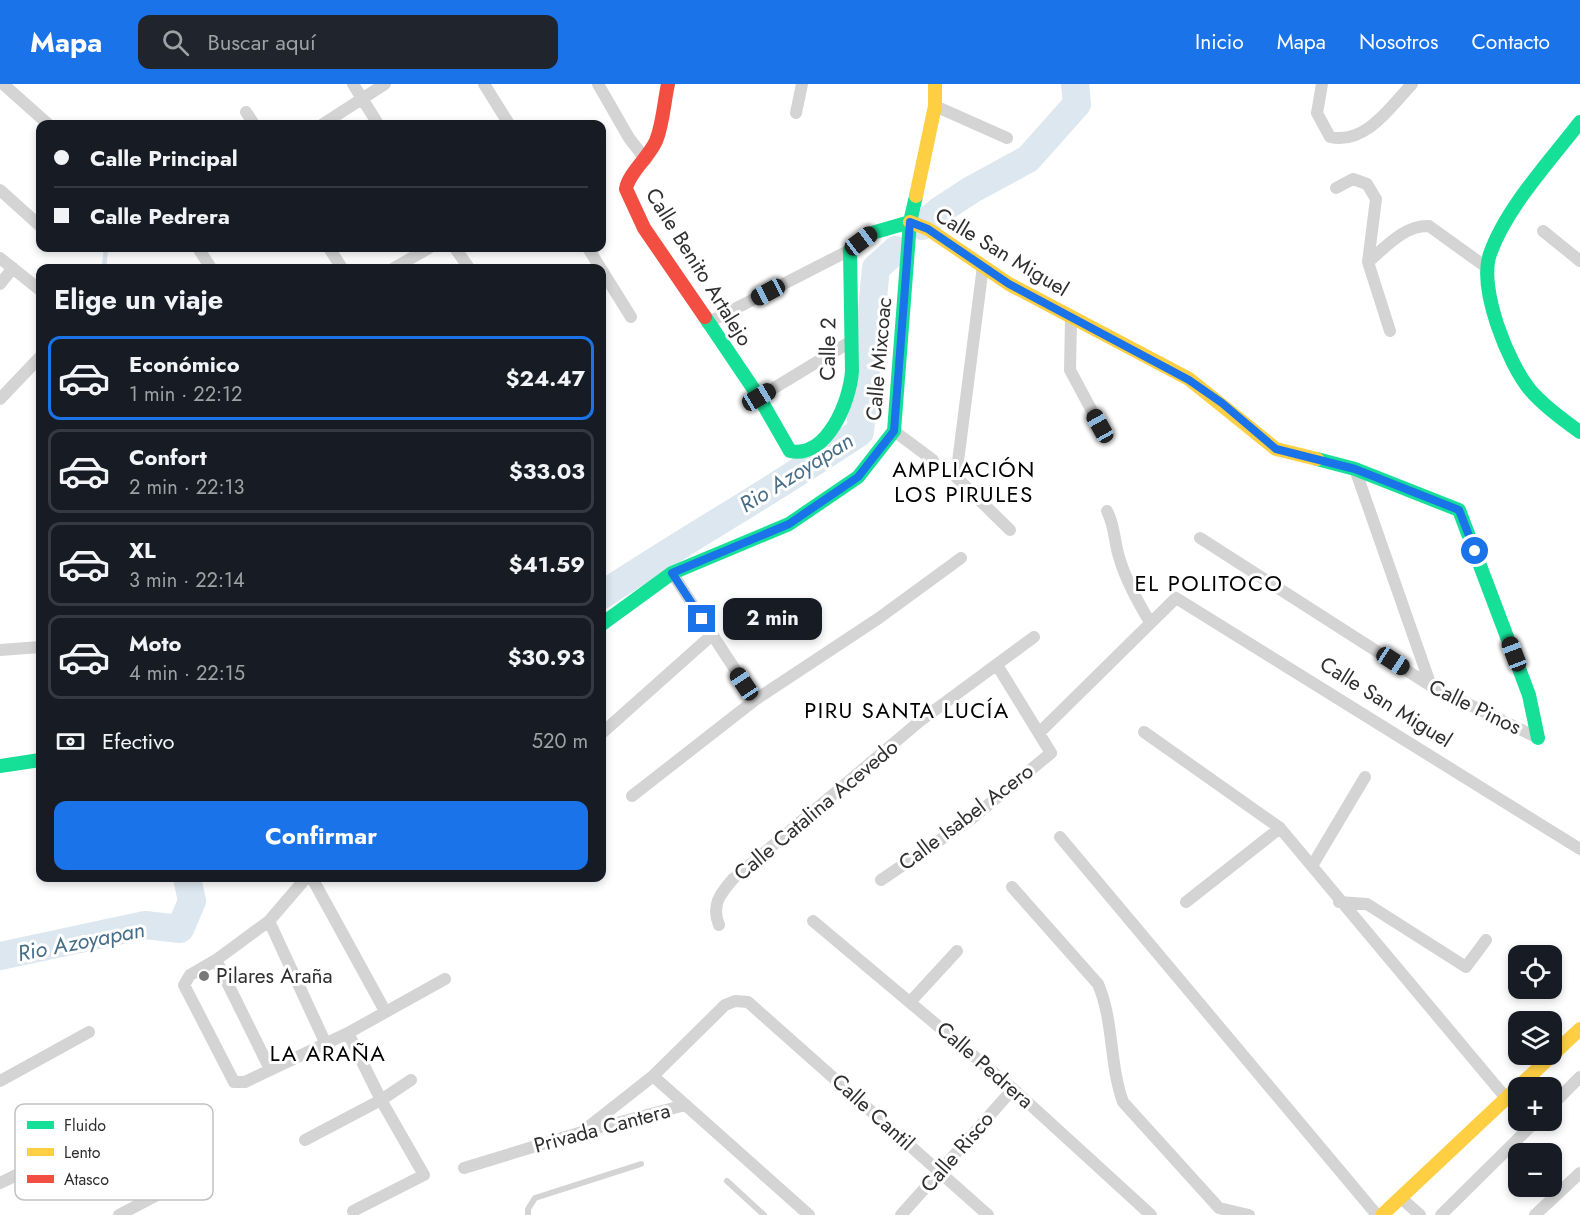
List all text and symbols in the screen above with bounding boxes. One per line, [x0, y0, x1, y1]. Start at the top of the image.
search box [138, 15, 558, 69]
text: Mapa [30, 22, 102, 63]
icon: search [159, 26, 192, 59]
text: Buscar aquí [207, 26, 316, 58]
text: Inicio [1195, 27, 1244, 57]
text: Mapa [1277, 27, 1326, 57]
text: Nosotros [1359, 27, 1438, 57]
text: Contacto [1471, 27, 1550, 57]
text: Calle Principal [90, 142, 238, 174]
street label: Calle Benito Artalejo [638, 182, 760, 352]
text: Calle Pedrera [90, 200, 230, 232]
street label: Calle San Miguel [929, 200, 1075, 304]
car [841, 223, 881, 259]
car [748, 276, 788, 308]
text: Elige un viaje [54, 280, 223, 319]
street label: Calle Mixcoac [859, 296, 899, 422]
street label: Calle 2 [812, 317, 844, 381]
text: Económico [129, 348, 240, 380]
icon: car [57, 351, 111, 405]
text: $24.47 [506, 362, 585, 394]
text: 1 min · 22:12 [129, 380, 242, 409]
car [739, 380, 779, 414]
car [1083, 406, 1117, 446]
water label: Rio Azoyapan [733, 424, 859, 520]
text: Confort [129, 441, 207, 473]
icon: car [57, 444, 111, 498]
district label: AMPLIACIÓN LOS PIRULES [892, 453, 1036, 510]
text: $33.03 [509, 455, 585, 487]
text: 2 min · 22:13 [129, 473, 244, 502]
text: XL [129, 534, 156, 566]
icon: car [57, 537, 111, 591]
route start [1461, 537, 1488, 564]
text: $41.59 [509, 548, 585, 580]
text: 3 min · 22:14 [129, 566, 245, 595]
district label: EL POLITOCO [1135, 567, 1283, 599]
callout: 2 min [723, 598, 822, 640]
text: 2 min [746, 604, 799, 633]
route end [688, 605, 715, 632]
text: Moto [129, 627, 182, 659]
icon: car [57, 630, 111, 684]
car [1499, 634, 1529, 674]
text: $30.93 [508, 641, 585, 673]
car [1373, 644, 1413, 678]
street label: Calle San Miguel [1314, 649, 1458, 755]
text: 4 min · 22:15 [129, 659, 245, 688]
car [726, 664, 762, 704]
street label: Calle Pinos [1424, 672, 1526, 742]
district label: PIRU SANTA LUCÍA [804, 694, 1010, 726]
icon: cash [54, 725, 87, 758]
text: Efectivo [102, 725, 175, 757]
text: 520 m [532, 727, 588, 756]
street label: Calle Catalina Acevedo [727, 732, 905, 888]
street label: Calle Isabel Acero [892, 756, 1040, 878]
button: Confirmar [54, 801, 588, 870]
water label: Rio Azoyapan [15, 913, 147, 969]
map controls [1508, 945, 1562, 1197]
button: locate [1508, 945, 1562, 999]
place label: Pilares Araña [216, 961, 333, 991]
marker: Pilares Araña [197, 969, 211, 983]
button: layers [1508, 1011, 1562, 1065]
street label: Calle Pedrera [930, 1014, 1040, 1116]
district label: LA ARAÑA [270, 1037, 386, 1069]
street label: Calle Cantil [825, 1067, 921, 1157]
button: + [1508, 1077, 1562, 1131]
street label: Privada Cantera [530, 1095, 674, 1161]
legend [15, 1104, 213, 1200]
street label: Calle Risco [913, 1105, 1001, 1199]
text: Fluido [64, 1114, 106, 1137]
text: Lento [64, 1141, 101, 1164]
button: − [1508, 1143, 1562, 1197]
text: Atasco [64, 1168, 109, 1191]

